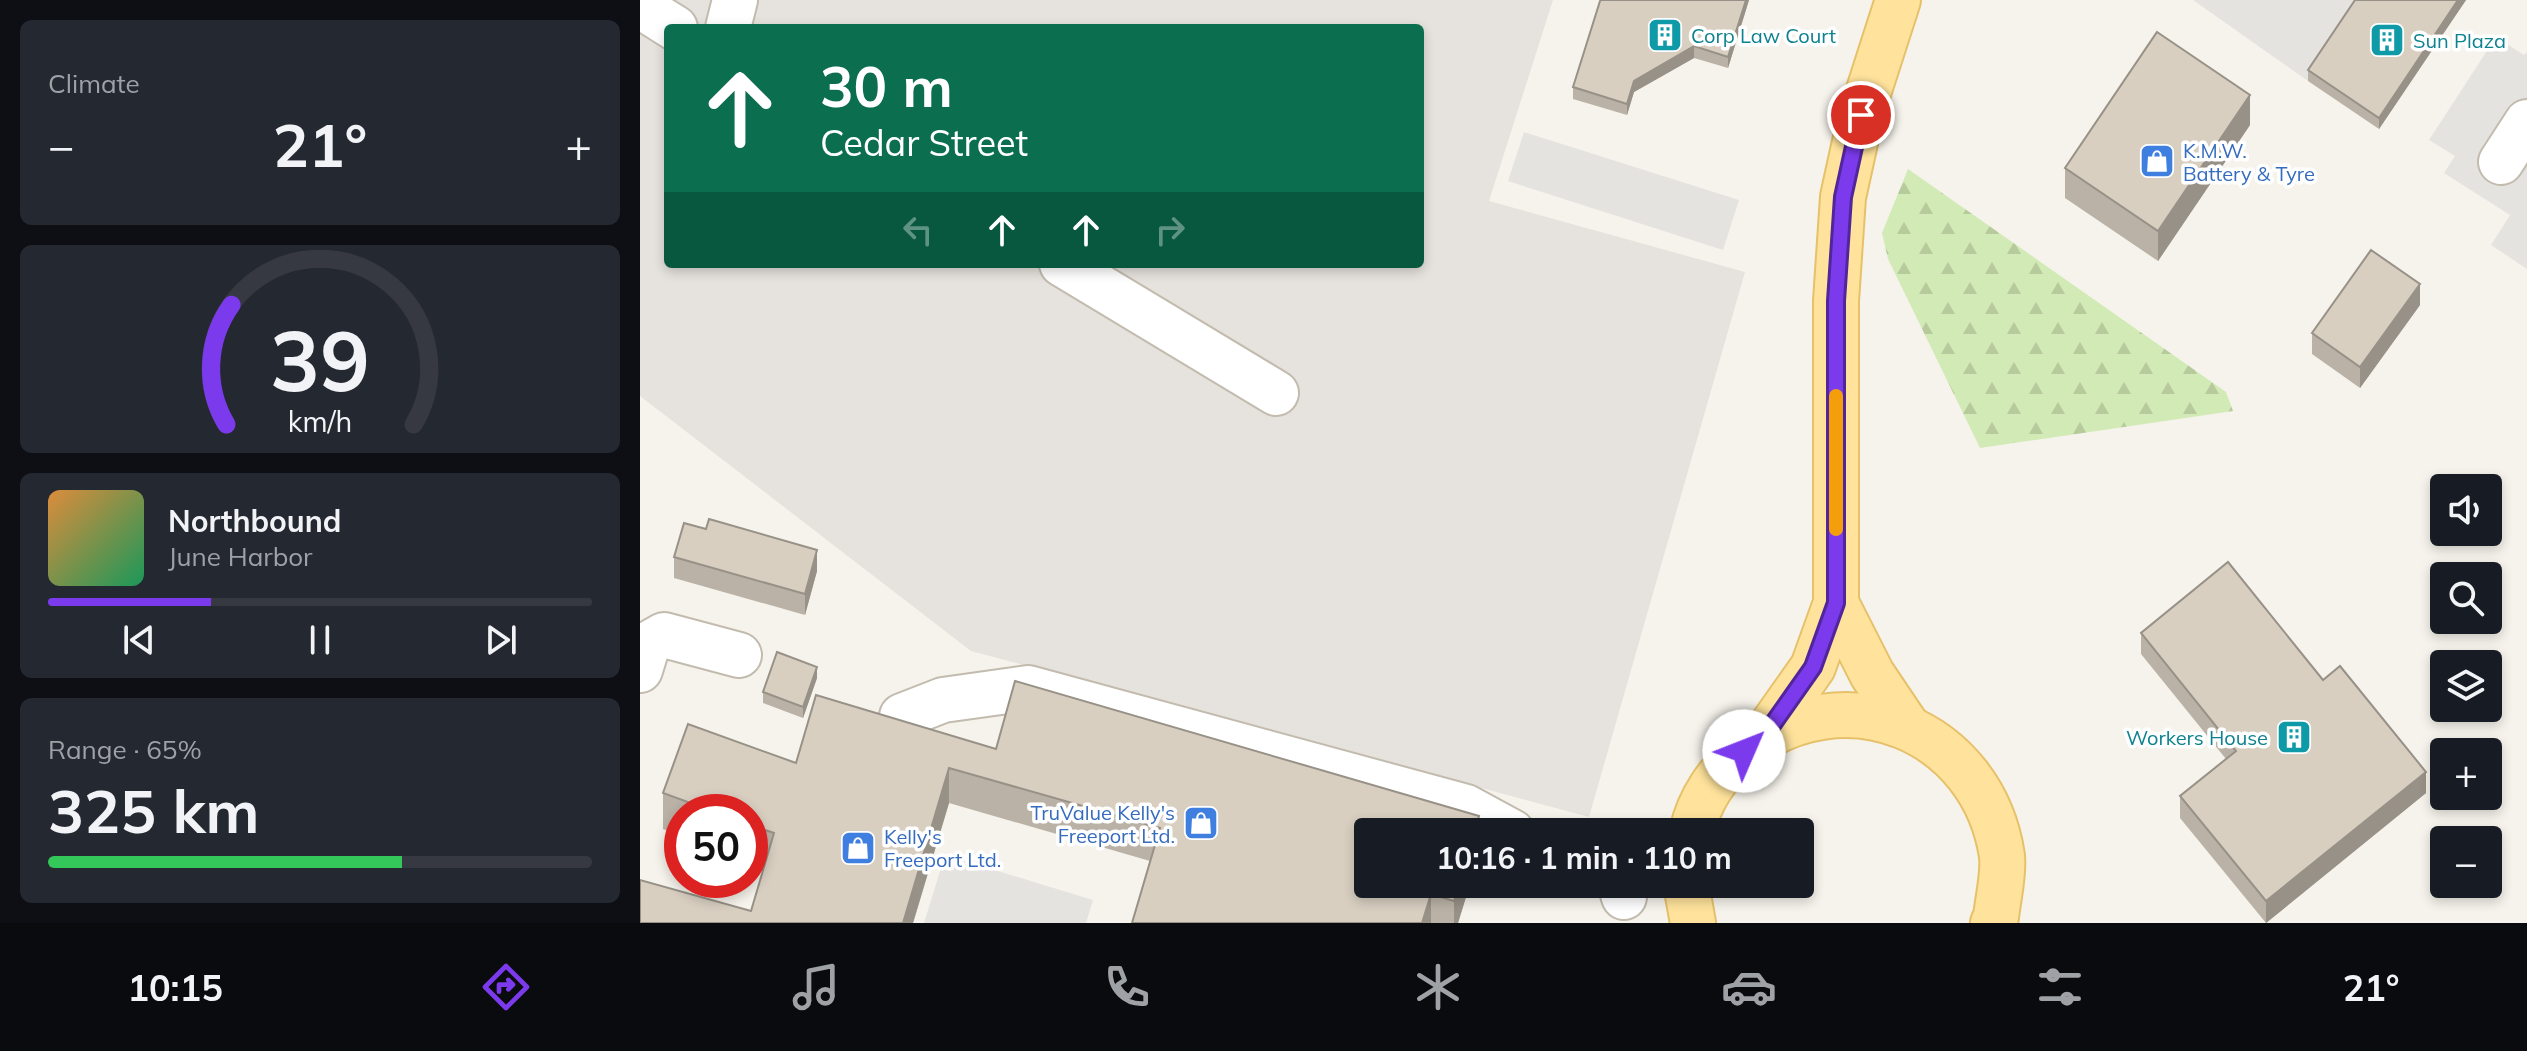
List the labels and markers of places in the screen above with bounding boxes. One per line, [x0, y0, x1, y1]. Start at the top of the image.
building icon: Corp Law Court [1646, 16, 1684, 54]
building icon: Sun Plaza [2368, 21, 2406, 59]
place label: Corp Law Court [1691, 23, 1836, 48]
place label: Sun Plaza [2413, 28, 2506, 53]
pin [1827, 81, 1895, 149]
place label: K.M.W. Battery & Tyre [2183, 138, 2315, 186]
shop icon: K.M.W. Battery & Tyre [2138, 142, 2176, 180]
building icon: Workers House [2275, 718, 2313, 756]
place label: Workers House [2126, 725, 2268, 750]
place label: TruValue Kelly's Freeport Ltd. [1031, 800, 1175, 848]
shop icon: TruValue Kelly's Freeport Ltd. [1182, 804, 1220, 842]
place label: Kelly's Freeport Ltd. [884, 824, 1001, 872]
shop icon: Kelly's Freeport Ltd. [839, 829, 877, 867]

